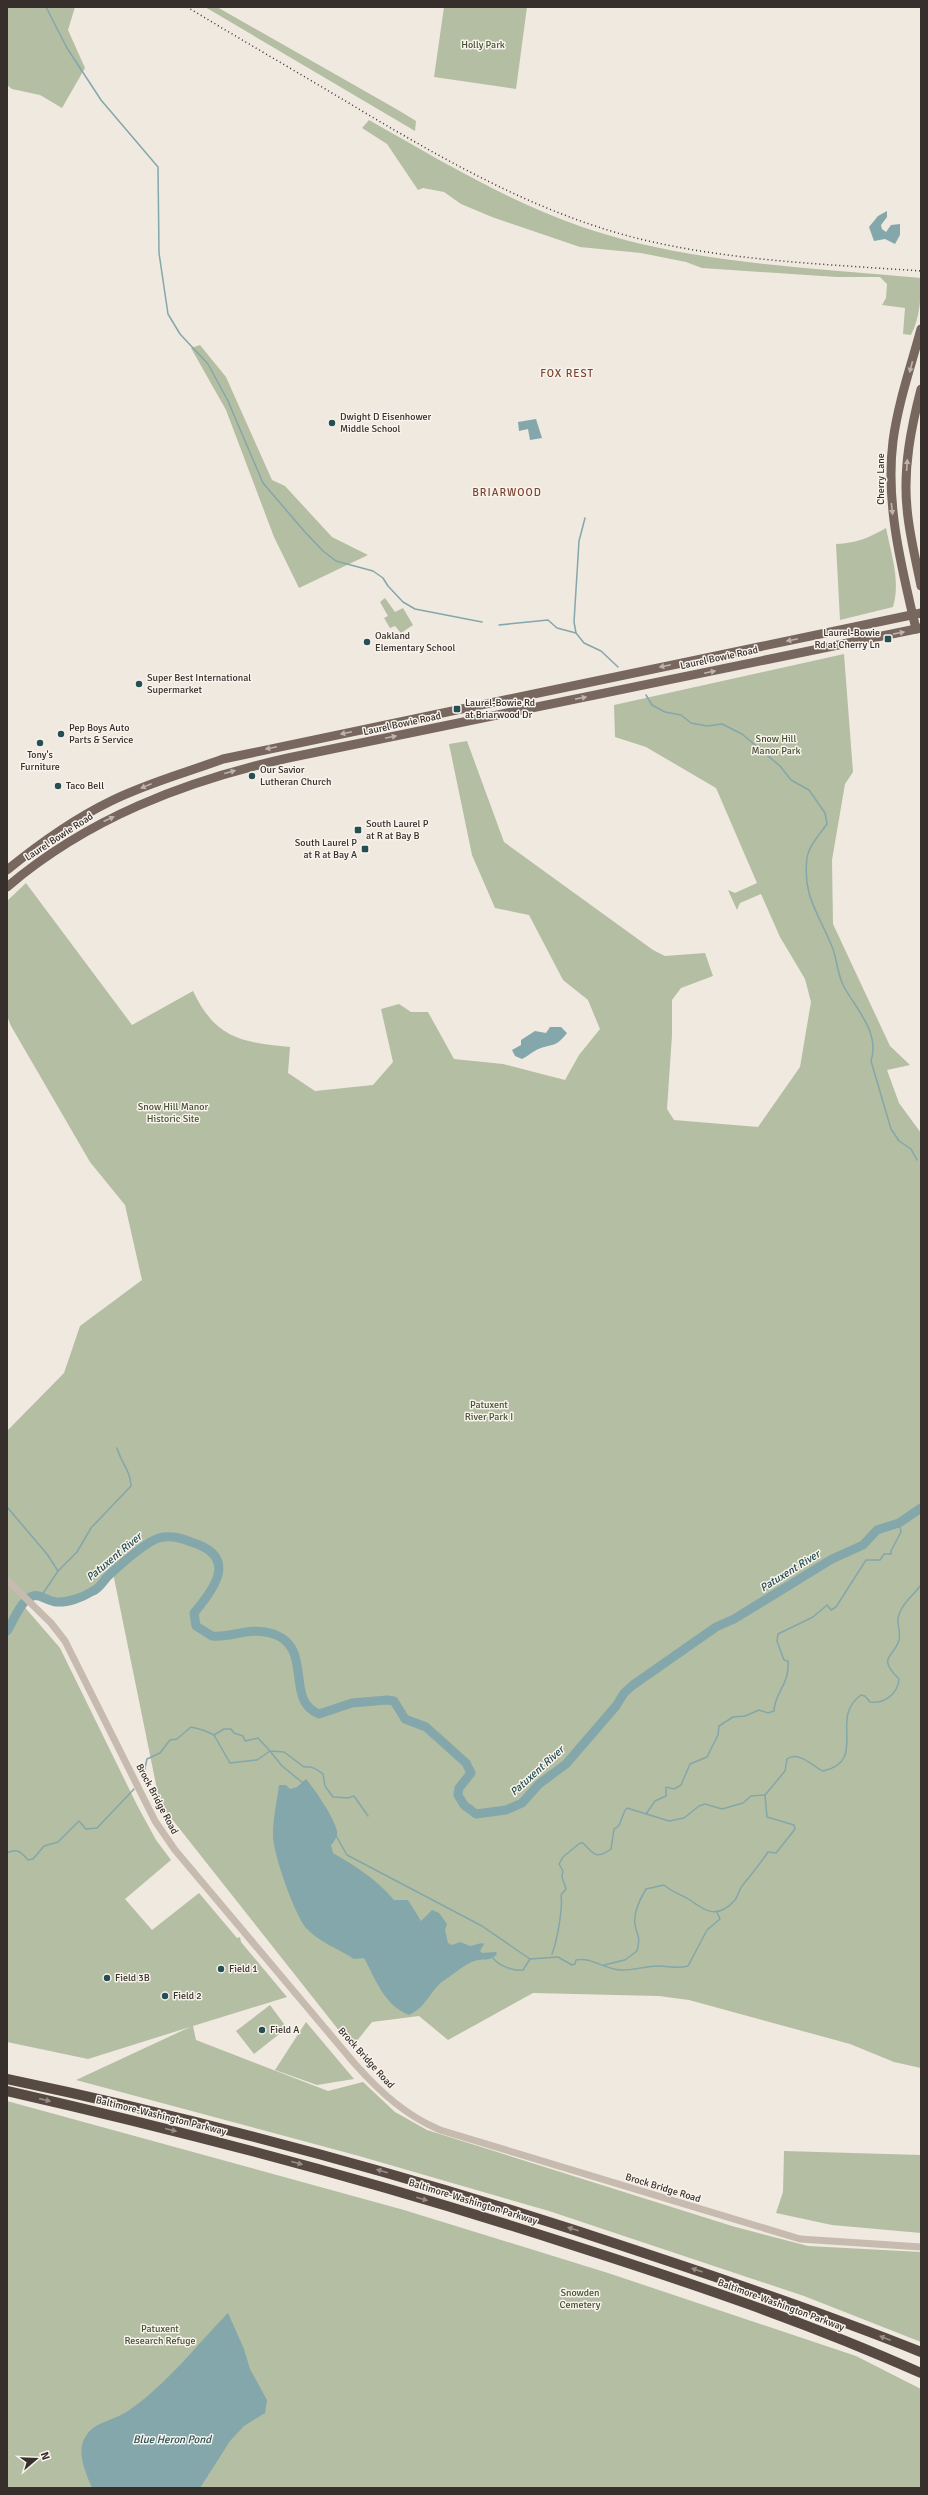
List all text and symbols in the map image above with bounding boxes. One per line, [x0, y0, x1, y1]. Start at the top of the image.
park label: Holly Park [461, 39, 505, 51]
one-way arrow [908, 361, 914, 373]
district label: FOX REST [540, 367, 594, 380]
place label: Dwight D Eisenhower Middle School [340, 411, 431, 435]
marker: Dwight D Eisenhower Middle School [327, 418, 337, 428]
street label: Cherry Lane [875, 453, 887, 505]
one-way arrow [904, 459, 911, 471]
district label: BRIARWOOD [472, 486, 542, 499]
one-way arrow [889, 503, 896, 515]
place label: Laurel-Bowie Rd at Cherry Ln [814, 627, 880, 651]
one-way arrow [893, 629, 905, 635]
place label: Oakland Elementary School [375, 630, 455, 654]
marker: Laurel-Bowie Rd at Cherry Ln [883, 634, 893, 644]
marker: Oakland Elementary School [362, 637, 372, 647]
one-way arrow [786, 637, 798, 643]
street label: Laurel Bowie Road [679, 644, 759, 672]
one-way arrow [659, 664, 671, 670]
one-way arrow [704, 668, 716, 674]
place label: Super Best International Supermarket [147, 672, 251, 696]
marker: Super Best International Supermarket [134, 679, 144, 689]
one-way arrow [575, 695, 587, 701]
place label: Laurel-Bowie Rd at Briarwood Dr [465, 697, 535, 721]
marker: Laurel-Bowie Rd at Briarwood Dr [452, 704, 462, 714]
street label: Laurel Bowie Road [362, 710, 442, 738]
place label: Pep Boys Auto Parts & Service [69, 722, 133, 746]
marker: Pep Boys Auto Parts & Service [56, 729, 66, 739]
one-way arrow [340, 730, 352, 736]
park label: Snow Hill Manor Park [752, 733, 800, 757]
one-way arrow [385, 734, 398, 740]
marker: Tony's Furniture [35, 738, 45, 748]
one-way arrow [264, 746, 277, 752]
place label: Tony's Furniture [20, 749, 60, 773]
place label: Our Savior Lutheran Church [260, 764, 331, 788]
one-way arrow [224, 769, 236, 775]
marker: Our Savior Lutheran Church [247, 771, 257, 781]
place label: Taco Bell [66, 780, 104, 792]
marker: Taco Bell [53, 781, 63, 791]
one-way arrow [140, 783, 152, 789]
street label: Laurel Bowie Road [23, 810, 95, 864]
one-way arrow [103, 816, 115, 822]
place label: South Laurel P at R at Bay B [366, 818, 429, 842]
marker: South Laurel P at R at Bay B [353, 825, 363, 835]
place label: South Laurel P at R at Bay A [295, 837, 357, 861]
marker: South Laurel P at R at Bay A [360, 844, 370, 854]
park label: Snow Hill Manor Historic Site [138, 1101, 209, 1125]
park label: Patuxent River Park I [465, 1399, 513, 1423]
water label: Patuxent River [84, 1529, 146, 1584]
water label: Patuxent River [758, 1546, 824, 1594]
water label: Patuxent River [507, 1742, 568, 1799]
street label: Brock Bridge Road [133, 1762, 181, 1836]
place label: Field 1 [229, 1963, 258, 1975]
marker: Field 1 [216, 1964, 226, 1974]
place label: Field 3B [115, 1972, 150, 1984]
marker: Field 3B [102, 1973, 112, 1983]
place label: Field 2 [173, 1990, 202, 2002]
marker: Field 2 [160, 1991, 170, 2001]
place label: Field A [270, 2024, 299, 2036]
marker: Field A [257, 2025, 267, 2035]
street label: Brock Bridge Road [335, 2025, 397, 2091]
street label: Baltimore-Washington Parkway [95, 2094, 228, 2138]
one-way arrow [39, 2097, 51, 2103]
one-way arrow [165, 2128, 178, 2134]
one-way arrow [291, 2160, 303, 2166]
one-way arrow [375, 2168, 387, 2174]
street label: Brock Bridge Road [624, 2171, 702, 2205]
street label: Baltimore-Washington Parkway [407, 2177, 539, 2227]
one-way arrow [417, 2196, 429, 2202]
one-way arrow [567, 2226, 579, 2232]
one-way arrow [690, 2267, 702, 2273]
street label: Baltimore-Washington Parkway [716, 2276, 846, 2334]
park label: Snowden Cemetery [560, 2287, 601, 2311]
park label: Patuxent Research Refuge [124, 2323, 196, 2347]
one-way arrow [878, 2335, 890, 2341]
water label: Blue Heron Pond [133, 2433, 212, 2446]
north arrow [16, 2439, 56, 2479]
text: N [38, 2450, 52, 2462]

